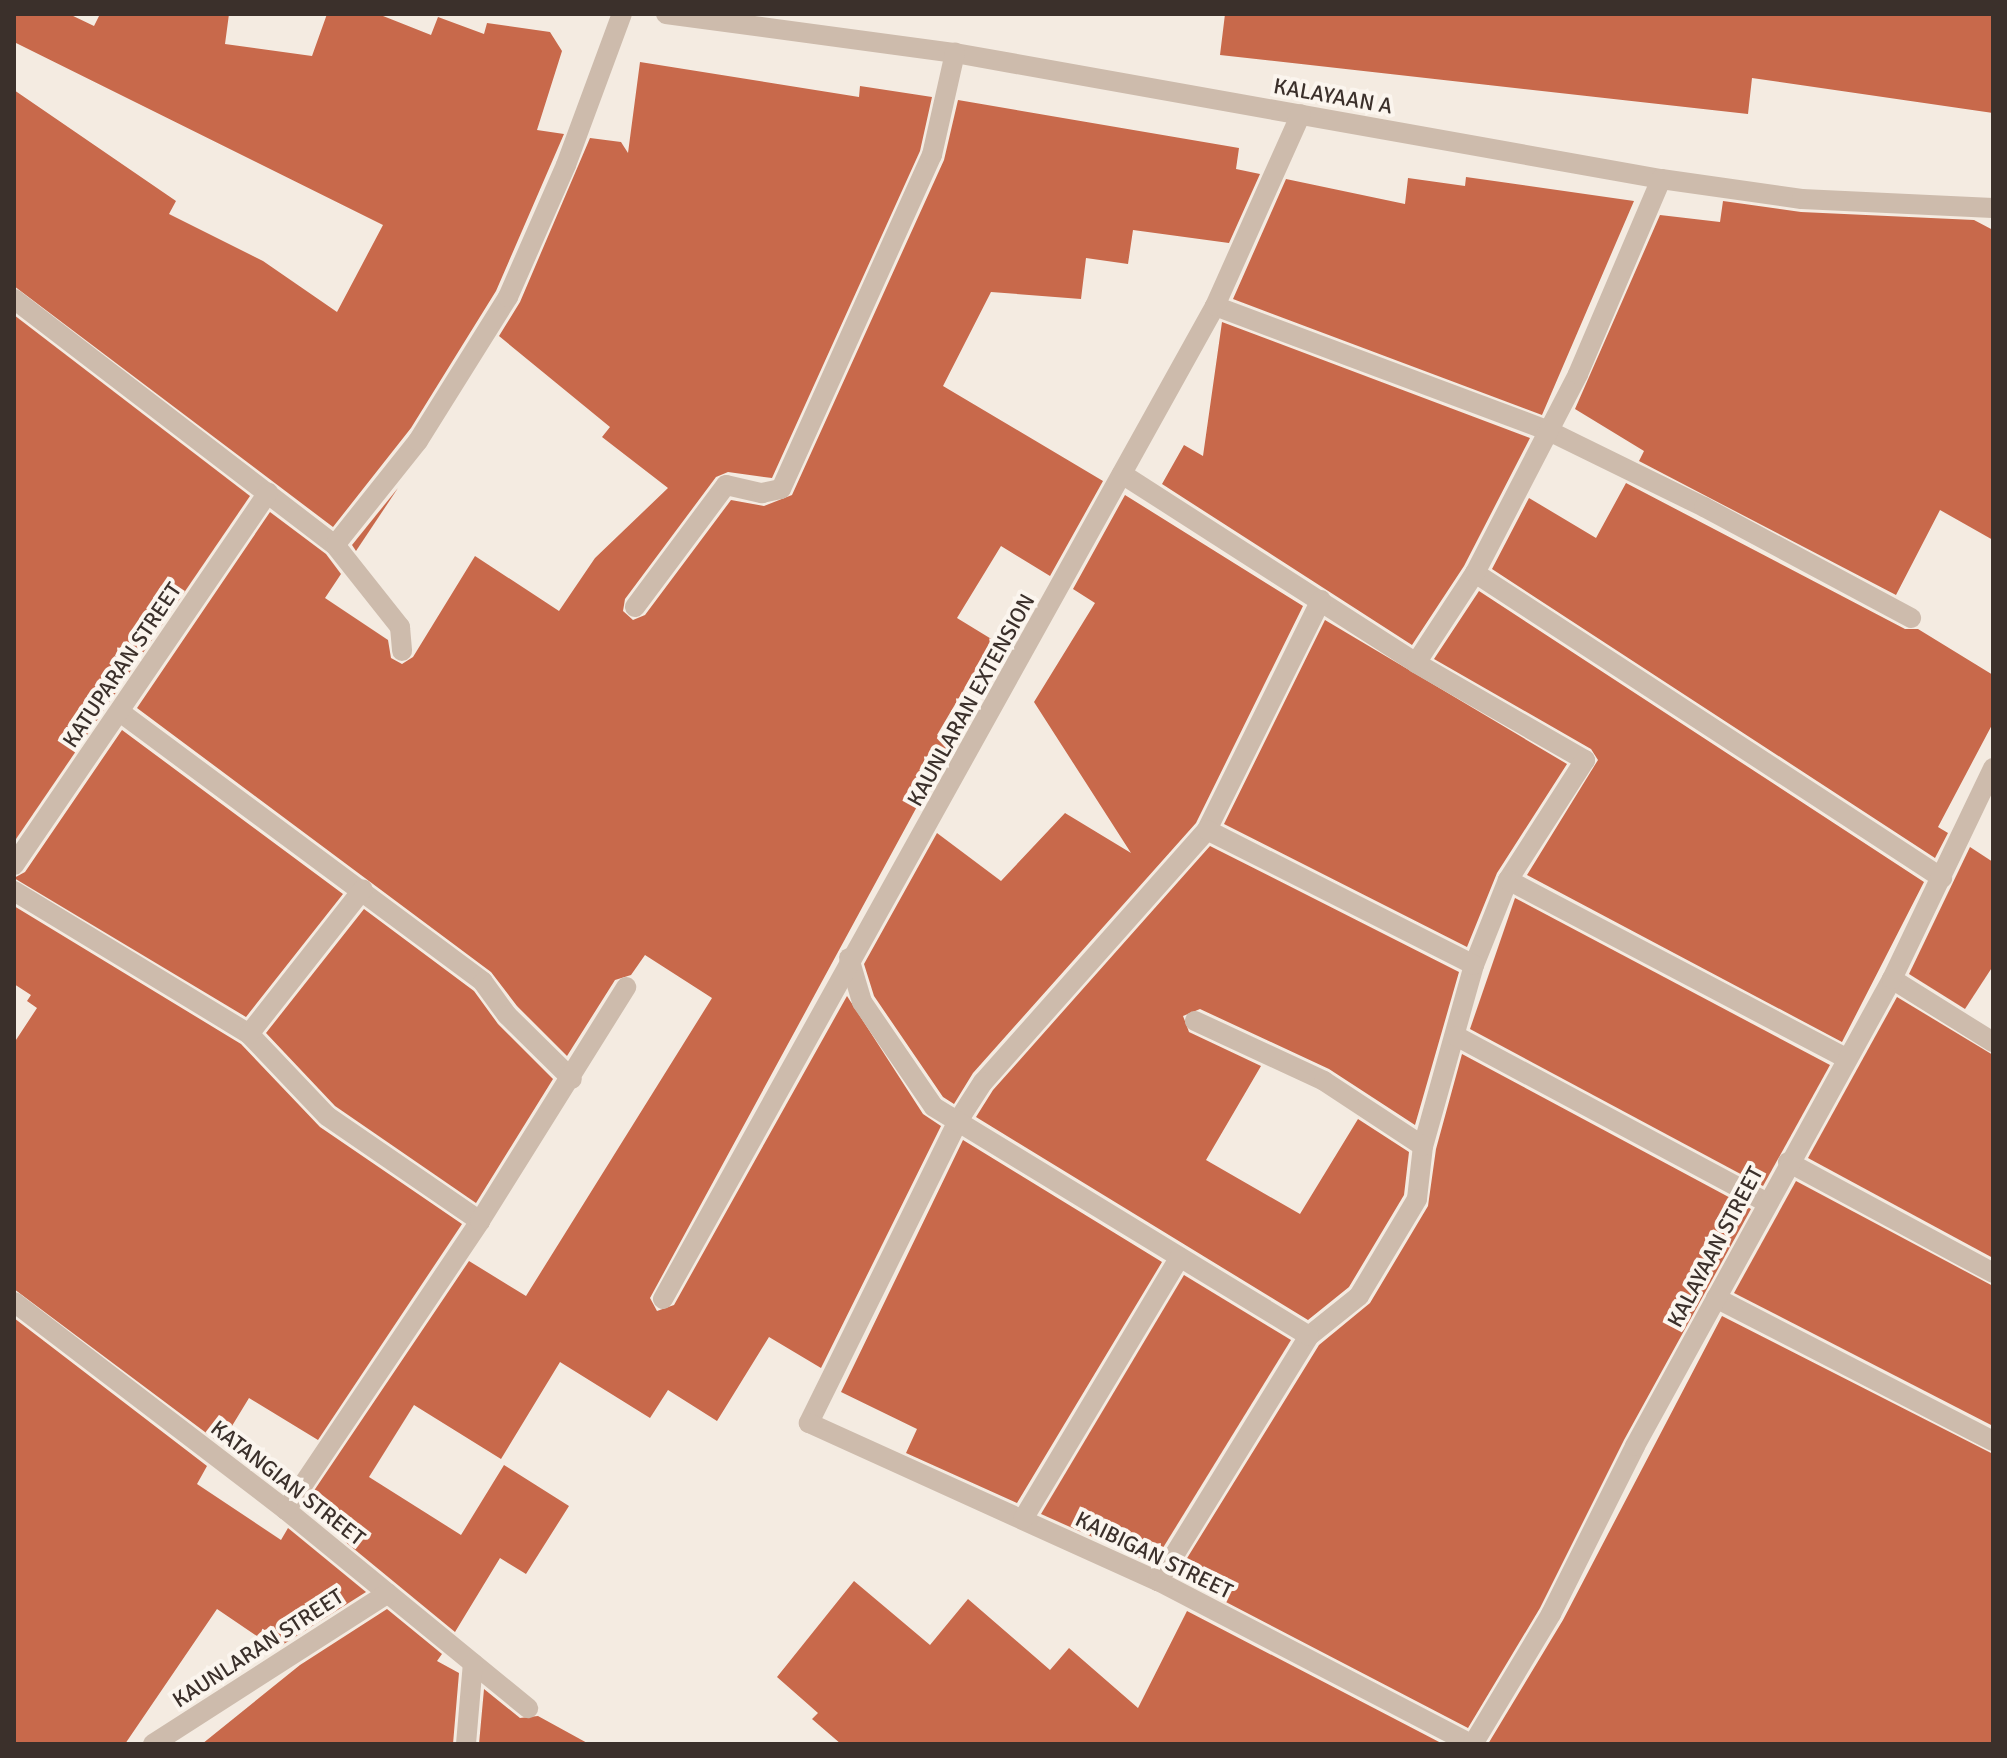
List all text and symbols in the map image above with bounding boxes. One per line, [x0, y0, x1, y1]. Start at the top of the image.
street label: KALAYAAN A [1272, 73, 1394, 119]
street label: KATUPARAN STREET [57, 578, 187, 752]
street label: KAUNLARAN EXTENSION [902, 589, 1040, 811]
street label: KALAYAAN STREET [1662, 1162, 1768, 1332]
street label: KATANGIAN STREET [206, 1415, 370, 1551]
street label: KAIBIGAN STREET [1071, 1506, 1237, 1604]
street label: KAUNLARAN STREET [168, 1583, 348, 1713]

